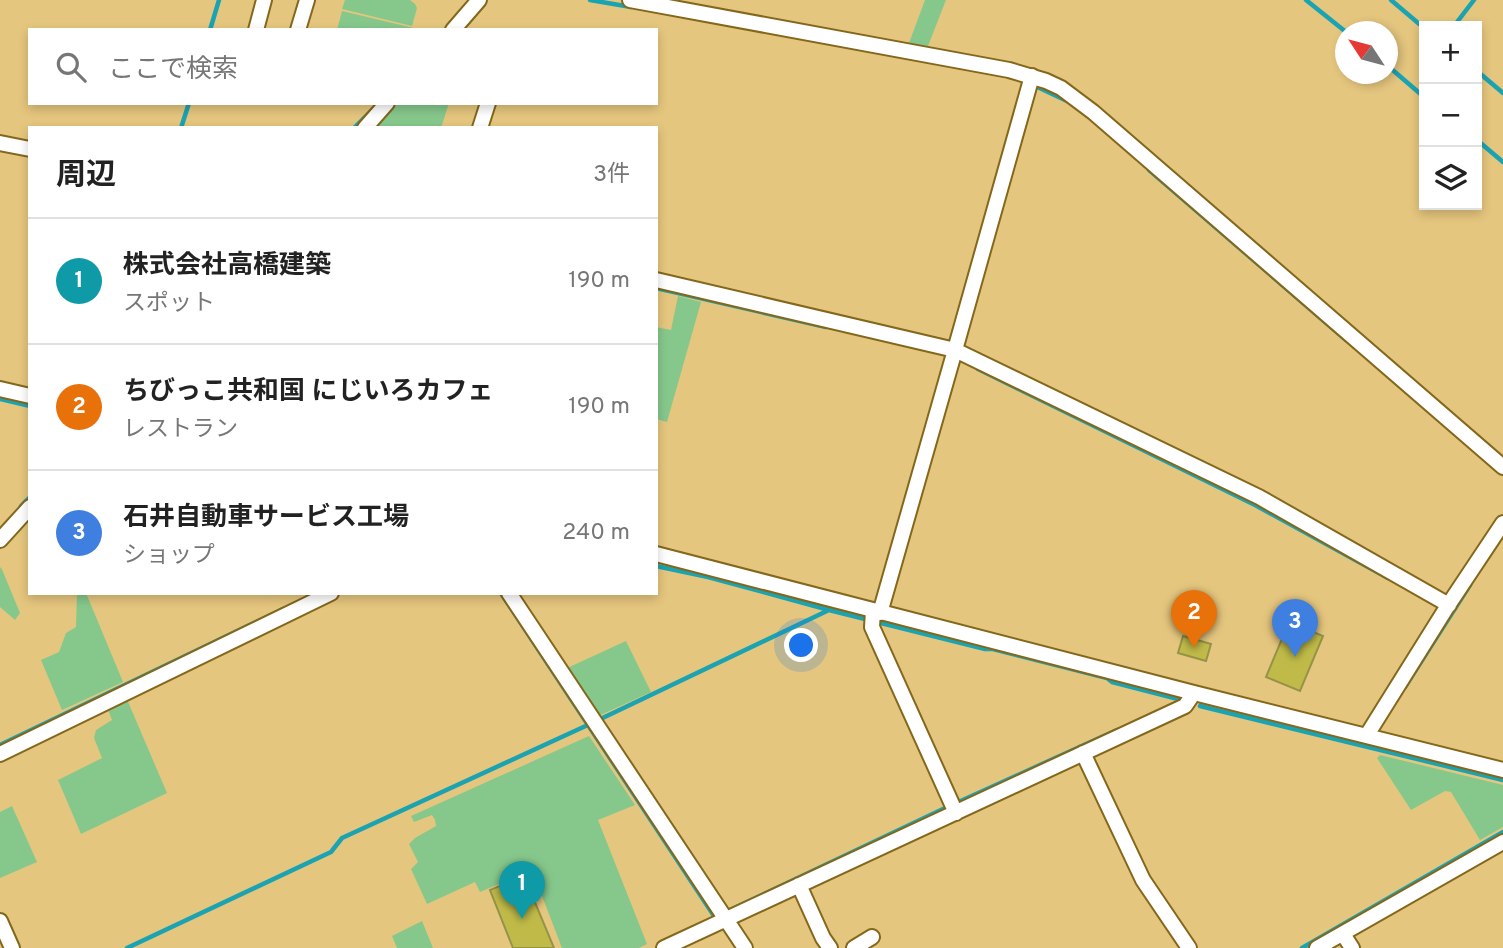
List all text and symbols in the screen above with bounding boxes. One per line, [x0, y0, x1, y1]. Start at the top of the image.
north arrow [1335, 21, 1398, 84]
map controls [1419, 21, 1482, 210]
button: + [1419, 21, 1482, 84]
search box [28, 28, 658, 105]
icon: search [52, 48, 90, 86]
text: ここで検索 [108, 54, 238, 87]
button: − [1419, 84, 1482, 147]
button: layers [1419, 147, 1482, 210]
text: 周辺 [56, 158, 116, 195]
text: 3件 [593, 161, 630, 190]
text: 株式会社高橋建築 [123, 250, 331, 283]
text: 1 [74, 267, 84, 296]
text: 190 m [568, 267, 630, 296]
text: スポット [123, 290, 215, 319]
text: ちびっこ共和国 にじいろカフェ [123, 376, 494, 409]
text: 2 [72, 393, 86, 422]
text: 190 m [568, 393, 630, 422]
text: レストラン [123, 416, 238, 445]
text: 石井自動車サービス工場 [123, 502, 409, 535]
text: 3 [72, 519, 86, 548]
text: 240 m [562, 519, 630, 548]
text: ショップ [123, 542, 215, 571]
pin: 2 [1171, 590, 1217, 648]
pin: 3 [1272, 599, 1318, 657]
your location [784, 628, 818, 662]
pin: 1 [499, 861, 545, 919]

